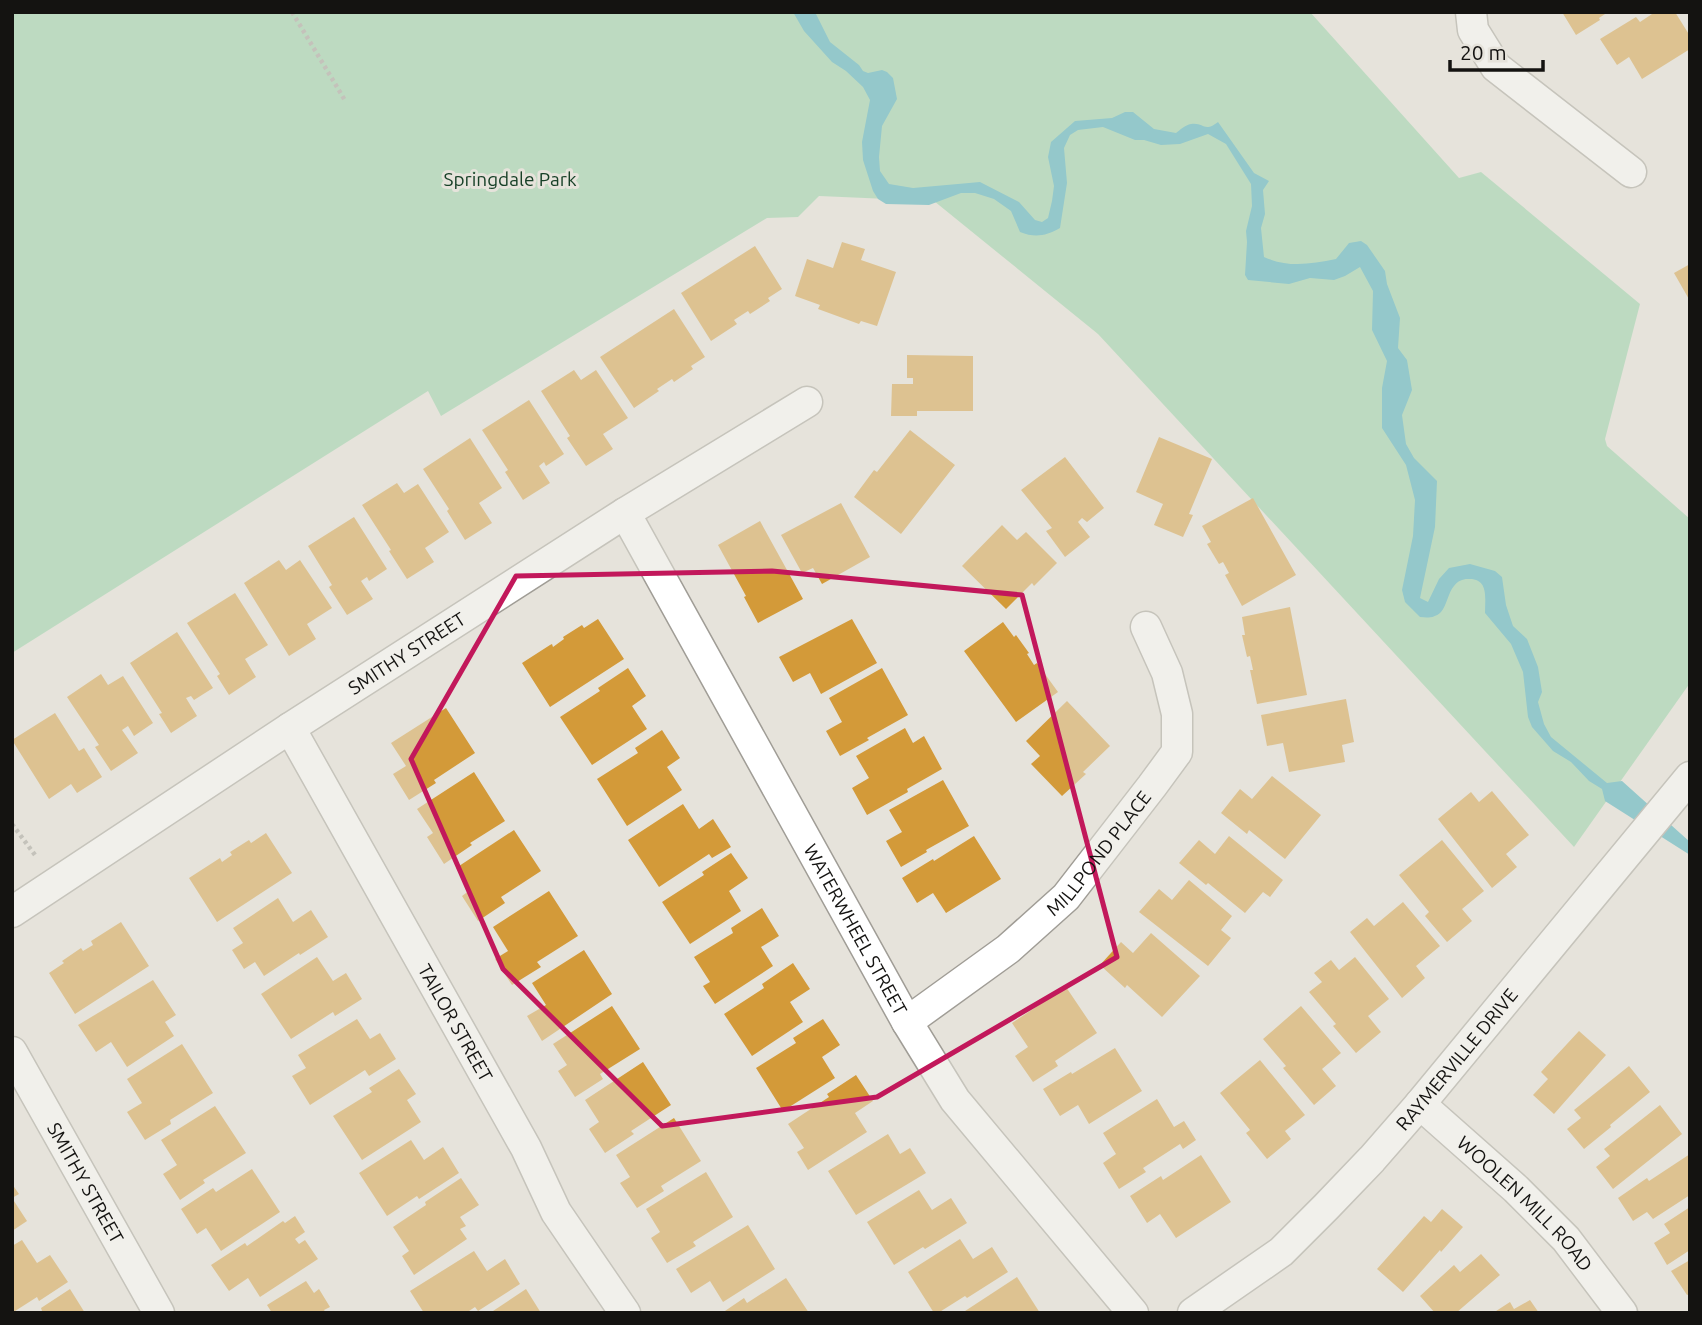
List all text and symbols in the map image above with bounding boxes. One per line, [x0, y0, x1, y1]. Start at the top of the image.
scale bar [1450, 28, 1543, 72]
text: 20 m [1460, 40, 1507, 64]
park label: Springdale Park [443, 168, 577, 190]
street label: SMITHY STREET [344, 607, 470, 699]
street label: MILLPOND PLACE [1042, 786, 1155, 920]
street label: WATERWHEEL STREET [799, 840, 912, 1019]
street label: TAILOR STREET [414, 960, 497, 1086]
street label: RAYMERVILLE DRIVE [1391, 984, 1522, 1135]
street label: SMITHY STREET [43, 1119, 128, 1247]
street label: WOOLEN MILL ROAD [1453, 1131, 1597, 1275]

